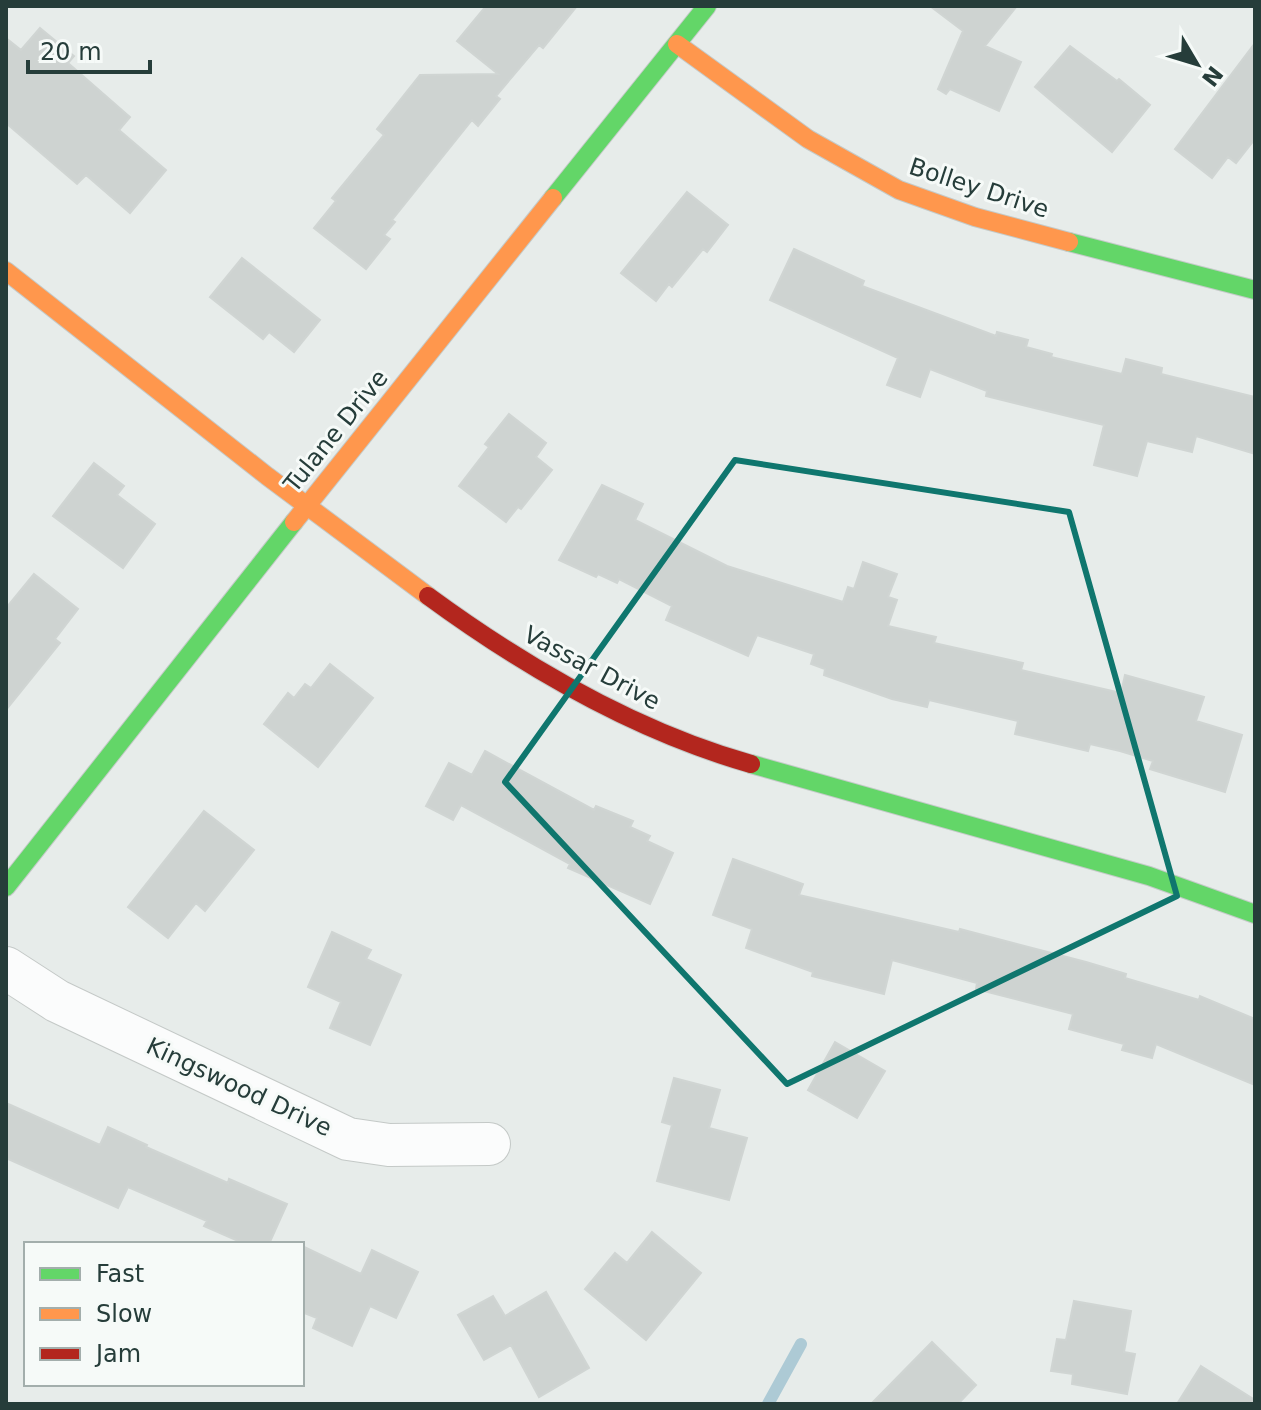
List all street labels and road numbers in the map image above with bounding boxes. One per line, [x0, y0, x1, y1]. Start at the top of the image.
street label: Bolley Drive [906, 152, 1052, 224]
street label: Tulane Drive [278, 364, 394, 499]
street label: Vassar Drive [519, 620, 665, 716]
street label: Kingswood Drive [142, 1032, 336, 1142]

